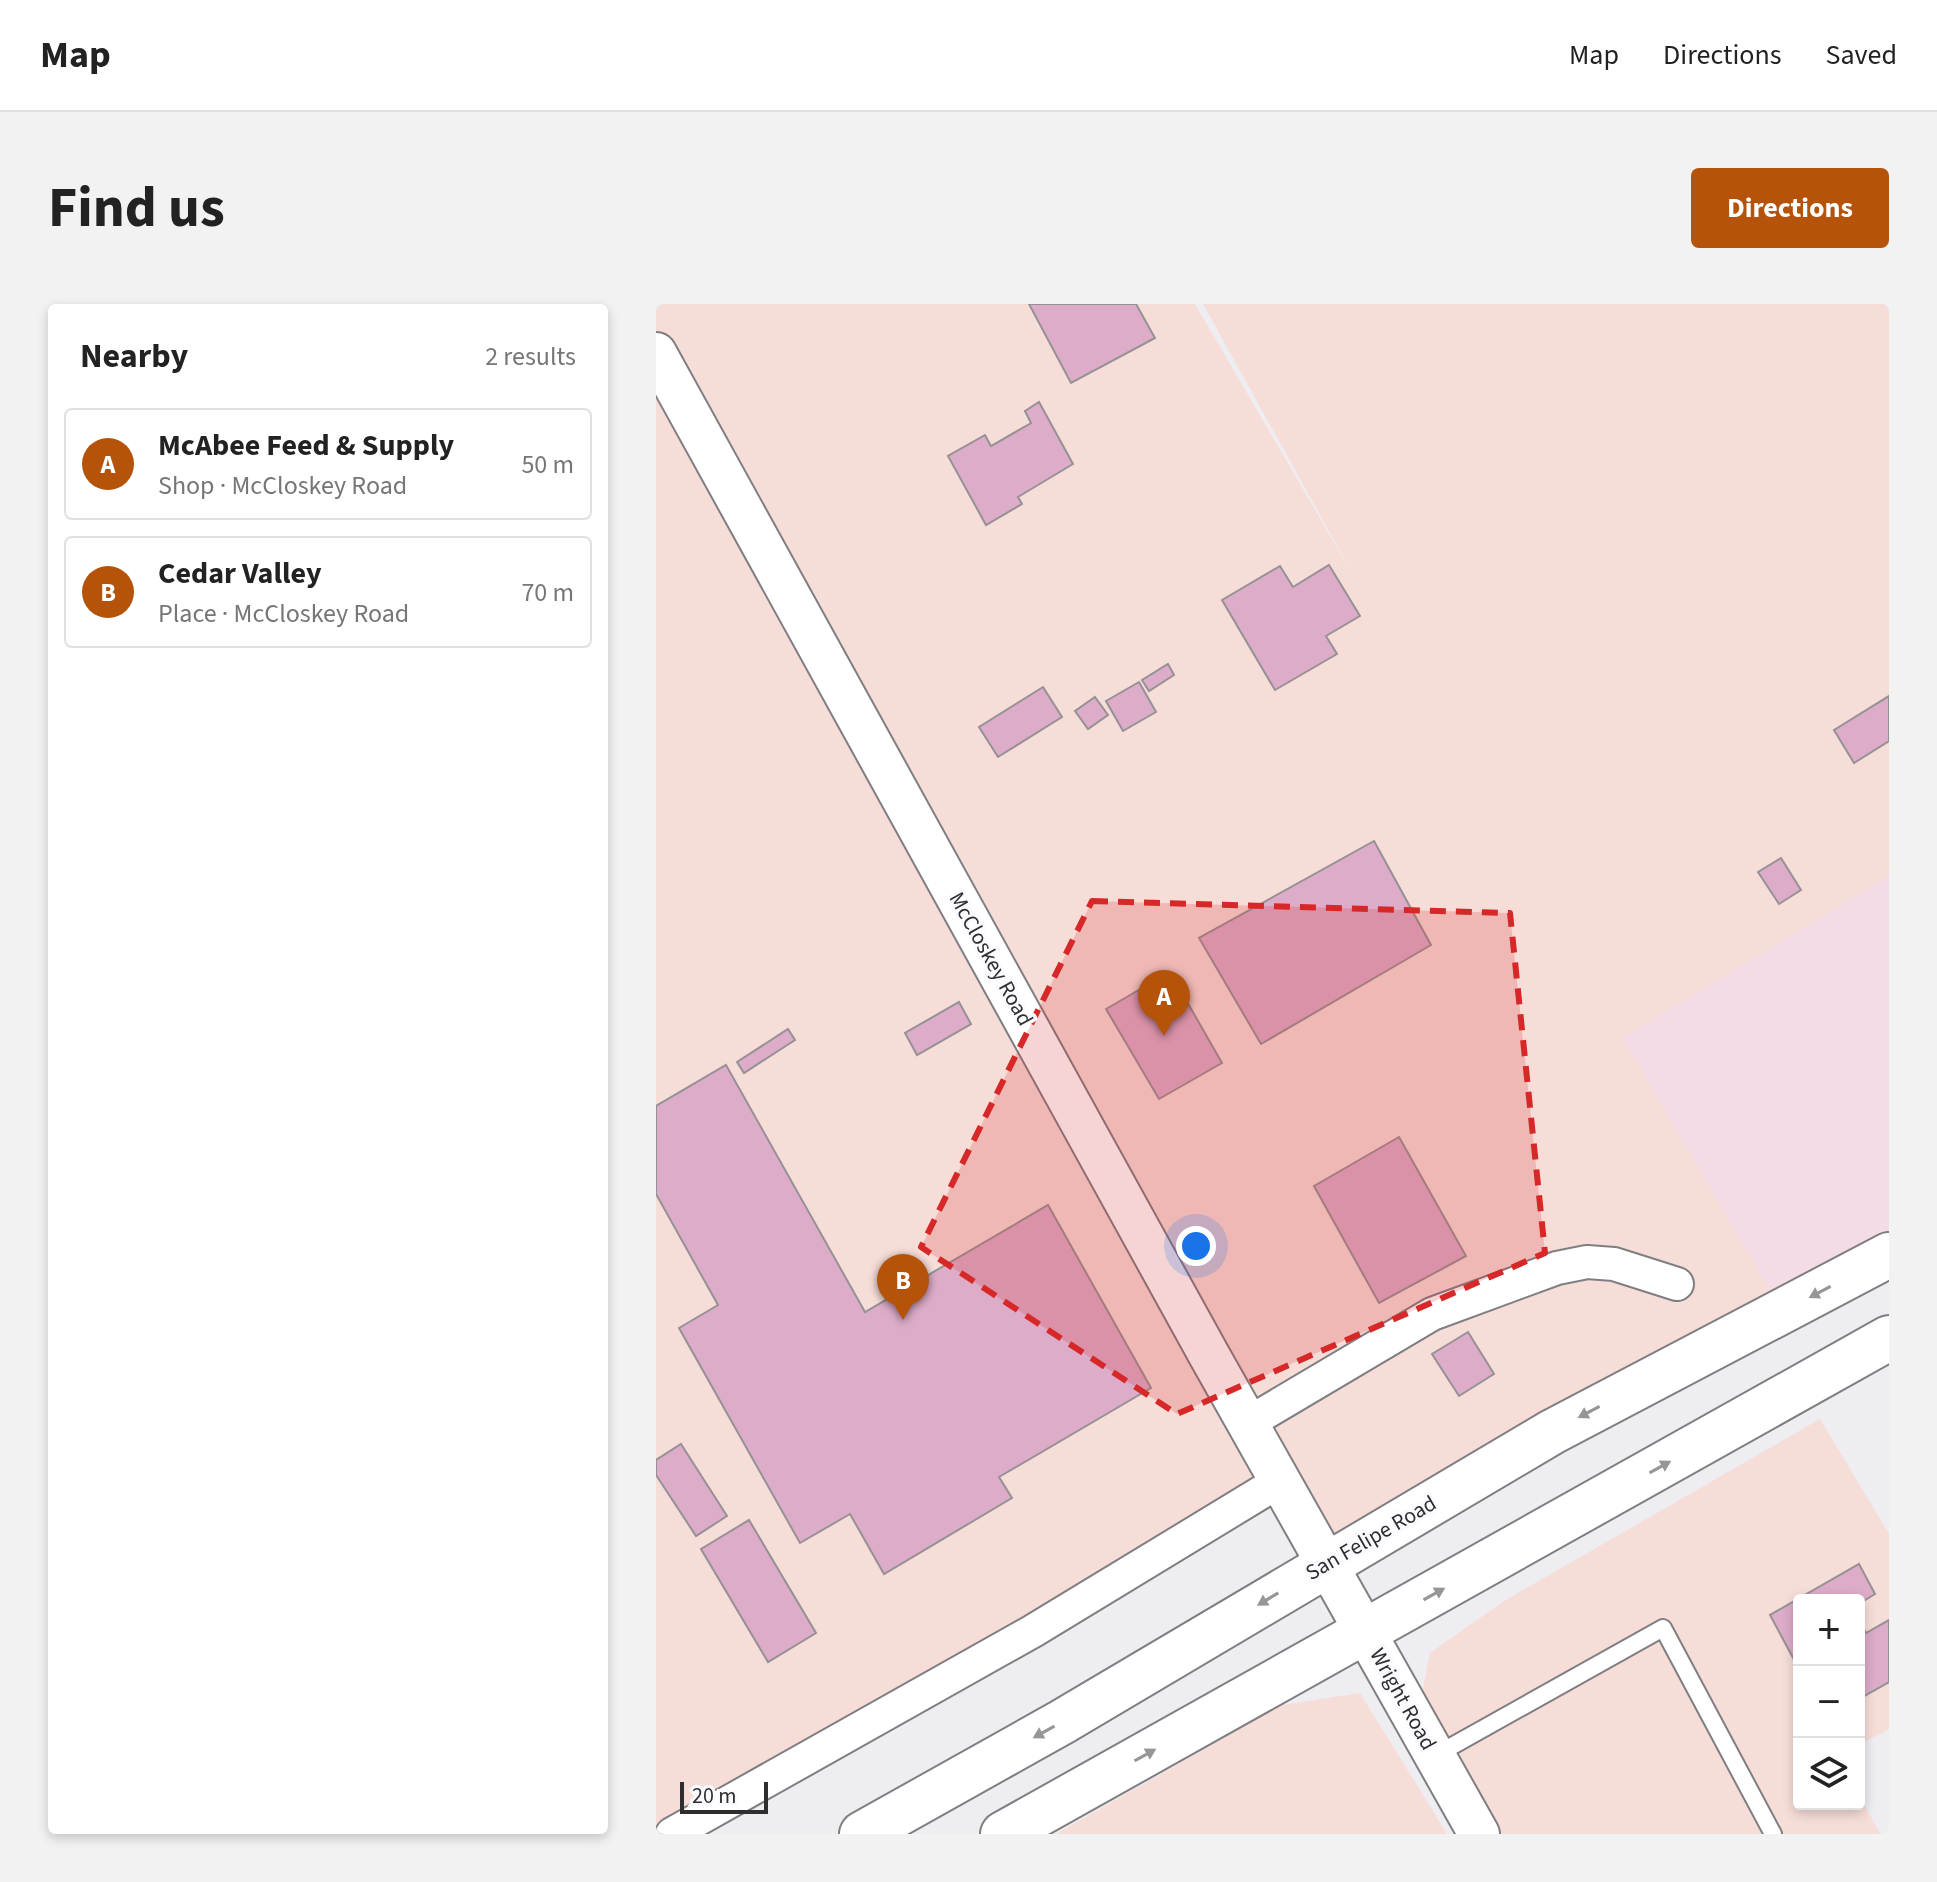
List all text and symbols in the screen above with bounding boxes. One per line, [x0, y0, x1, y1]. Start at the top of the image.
text: Map [40, 28, 111, 82]
text: Map [1569, 35, 1619, 75]
text: Directions [1663, 35, 1782, 75]
text: Saved [1826, 35, 1897, 75]
button: Directions [1691, 168, 1889, 248]
text: Find us [48, 169, 225, 248]
text: Nearby [80, 332, 188, 381]
text: 2 results [485, 338, 576, 375]
text: McAbee Feed & Supply [158, 424, 454, 467]
text: A [101, 446, 115, 483]
text: 50 m [521, 446, 574, 483]
text: Shop · McCloskey Road [158, 467, 407, 504]
text: Cedar Valley [158, 552, 322, 595]
text: B [100, 574, 116, 611]
text: 70 m [521, 574, 574, 611]
text: Place · McCloskey Road [158, 595, 409, 632]
street label: McCloskey Road [941, 886, 1041, 1032]
pin: A [1138, 970, 1190, 1036]
your location [1176, 1226, 1216, 1266]
pin: B [877, 1254, 929, 1320]
one-way arrow [1808, 1285, 1831, 1298]
one-way arrow [1578, 1406, 1601, 1419]
one-way arrow [1649, 1460, 1672, 1474]
street label: San Felipe Road [1300, 1488, 1442, 1588]
one-way arrow [1423, 1587, 1445, 1601]
one-way arrow [1257, 1592, 1279, 1606]
map controls [1793, 1594, 1865, 1810]
button: + [1793, 1594, 1865, 1666]
street label: Wright Road [1362, 1642, 1444, 1756]
button: − [1793, 1666, 1865, 1738]
one-way arrow [1033, 1725, 1056, 1739]
button: layers [1793, 1738, 1865, 1810]
one-way arrow [1134, 1749, 1156, 1763]
scale bar [680, 1778, 768, 1814]
text: 20 m [692, 1780, 737, 1812]

